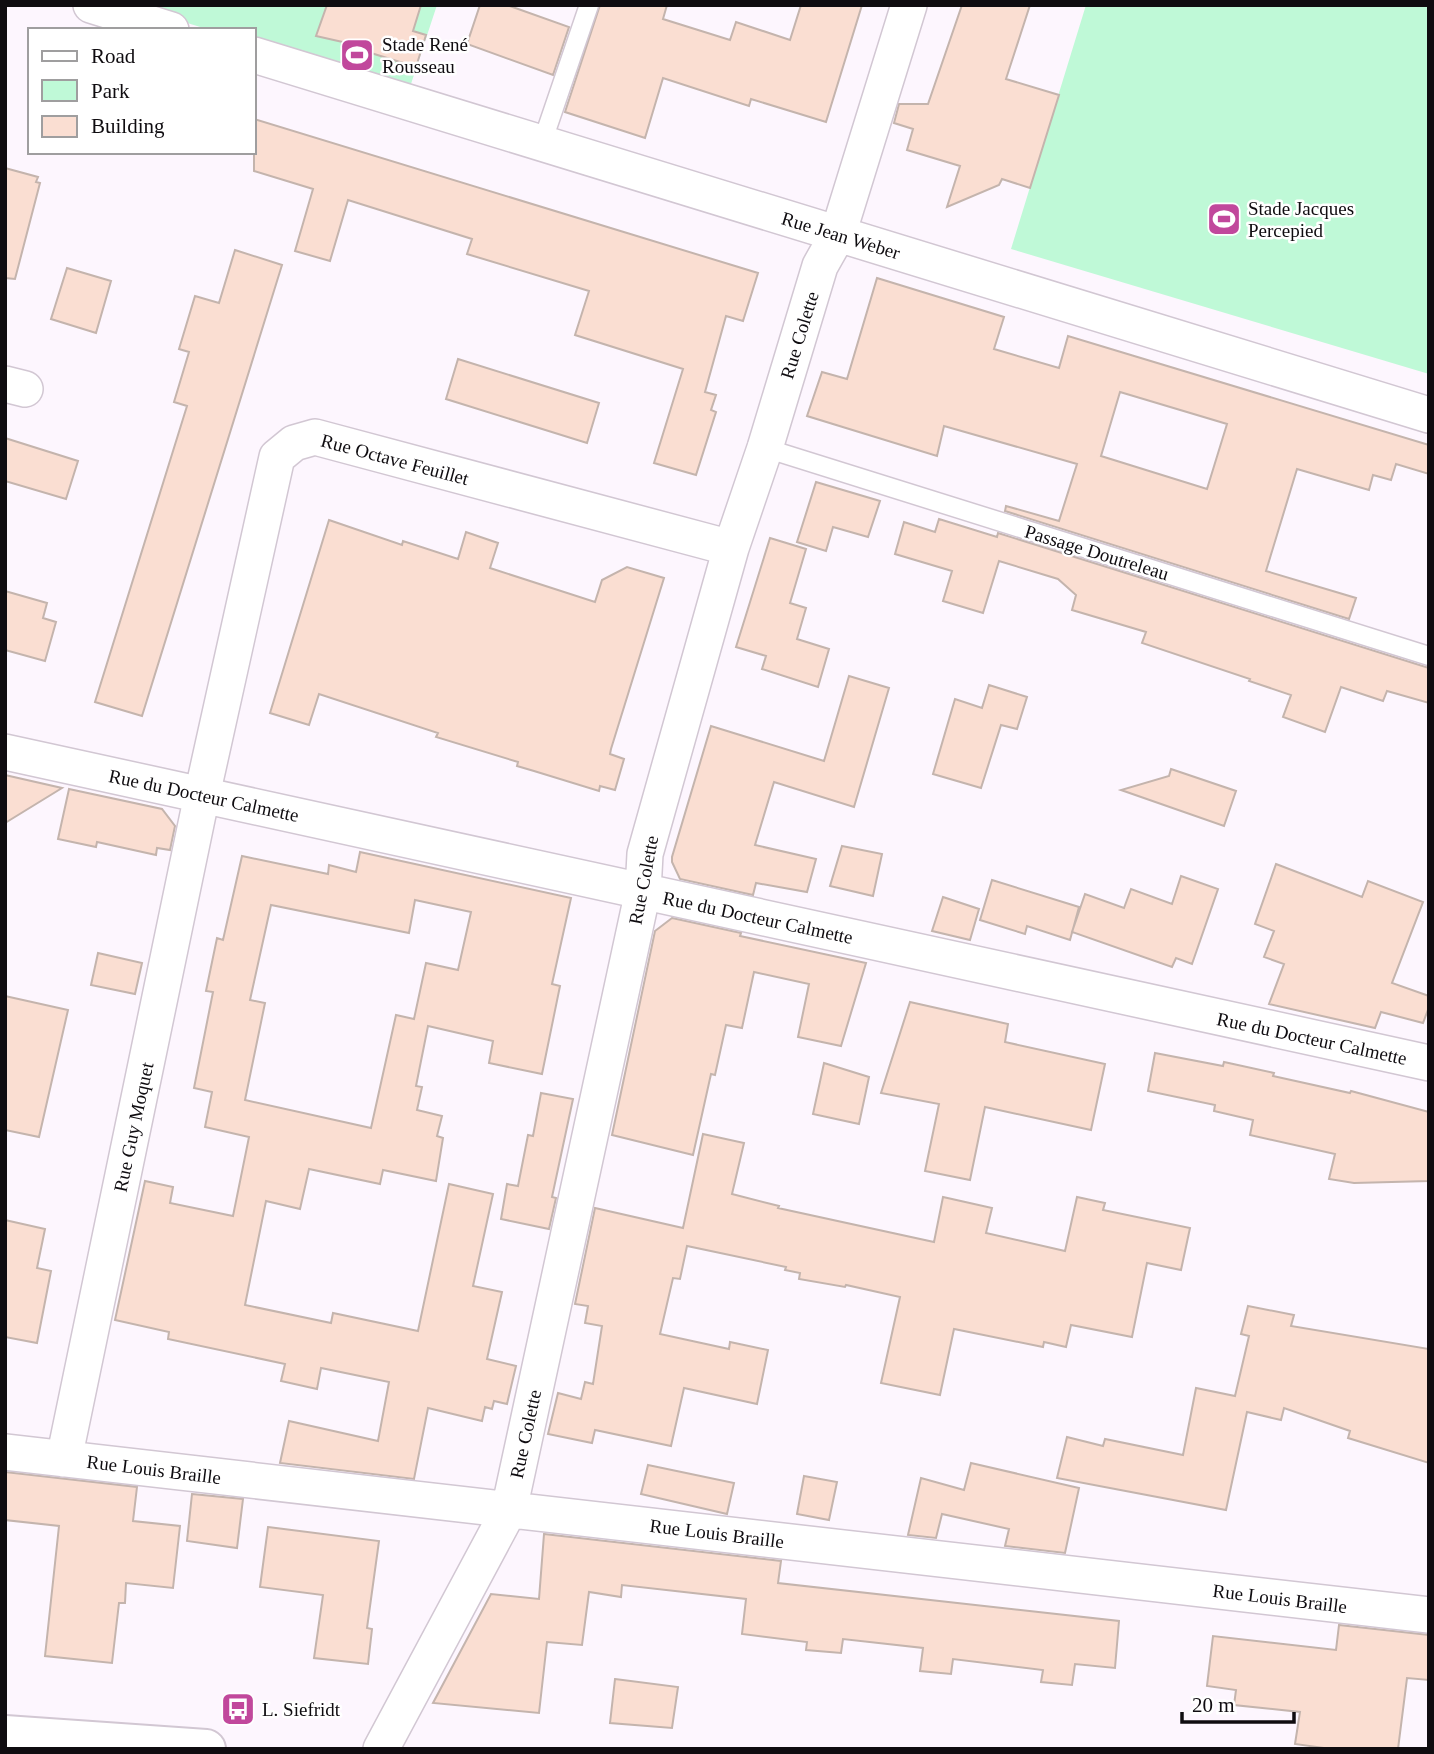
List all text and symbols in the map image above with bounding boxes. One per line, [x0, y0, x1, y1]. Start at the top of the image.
legend [28, 28, 256, 154]
place label: Stade René Rousseau [382, 34, 468, 77]
sports icon: Stade René Rousseau [338, 36, 376, 74]
text: Road [91, 44, 136, 68]
text: Park [91, 79, 130, 103]
text: Building [91, 114, 165, 138]
place label: Stade Jacques Percepied [1248, 198, 1354, 241]
sports icon: Stade Jacques Percepied [1205, 200, 1243, 238]
street label: Rue Jean Weber [779, 208, 903, 264]
street label: Rue Colette [776, 289, 823, 381]
street label: Rue Octave Feuillet [319, 430, 472, 489]
street label: Passage Doutreleau [1022, 521, 1172, 584]
street label: Rue du Docteur Calmette [107, 765, 301, 826]
street label: Rue Colette [625, 834, 662, 926]
street label: Rue du Docteur Calmette [661, 887, 855, 948]
street label: Rue du Docteur Calmette [1215, 1008, 1409, 1069]
street label: Rue Guy Moquet [110, 1060, 158, 1194]
street label: Rue Colette [506, 1388, 545, 1480]
street label: Rue Louis Braille [86, 1451, 222, 1488]
street label: Rue Louis Braille [649, 1515, 785, 1552]
street label: Rue Louis Braille [1212, 1580, 1348, 1617]
scale bar [1182, 1680, 1294, 1724]
bus stop icon: L. Siefridt [219, 1690, 257, 1728]
text: 20 m [1192, 1693, 1235, 1717]
place label: L. Siefridt [262, 1699, 341, 1720]

